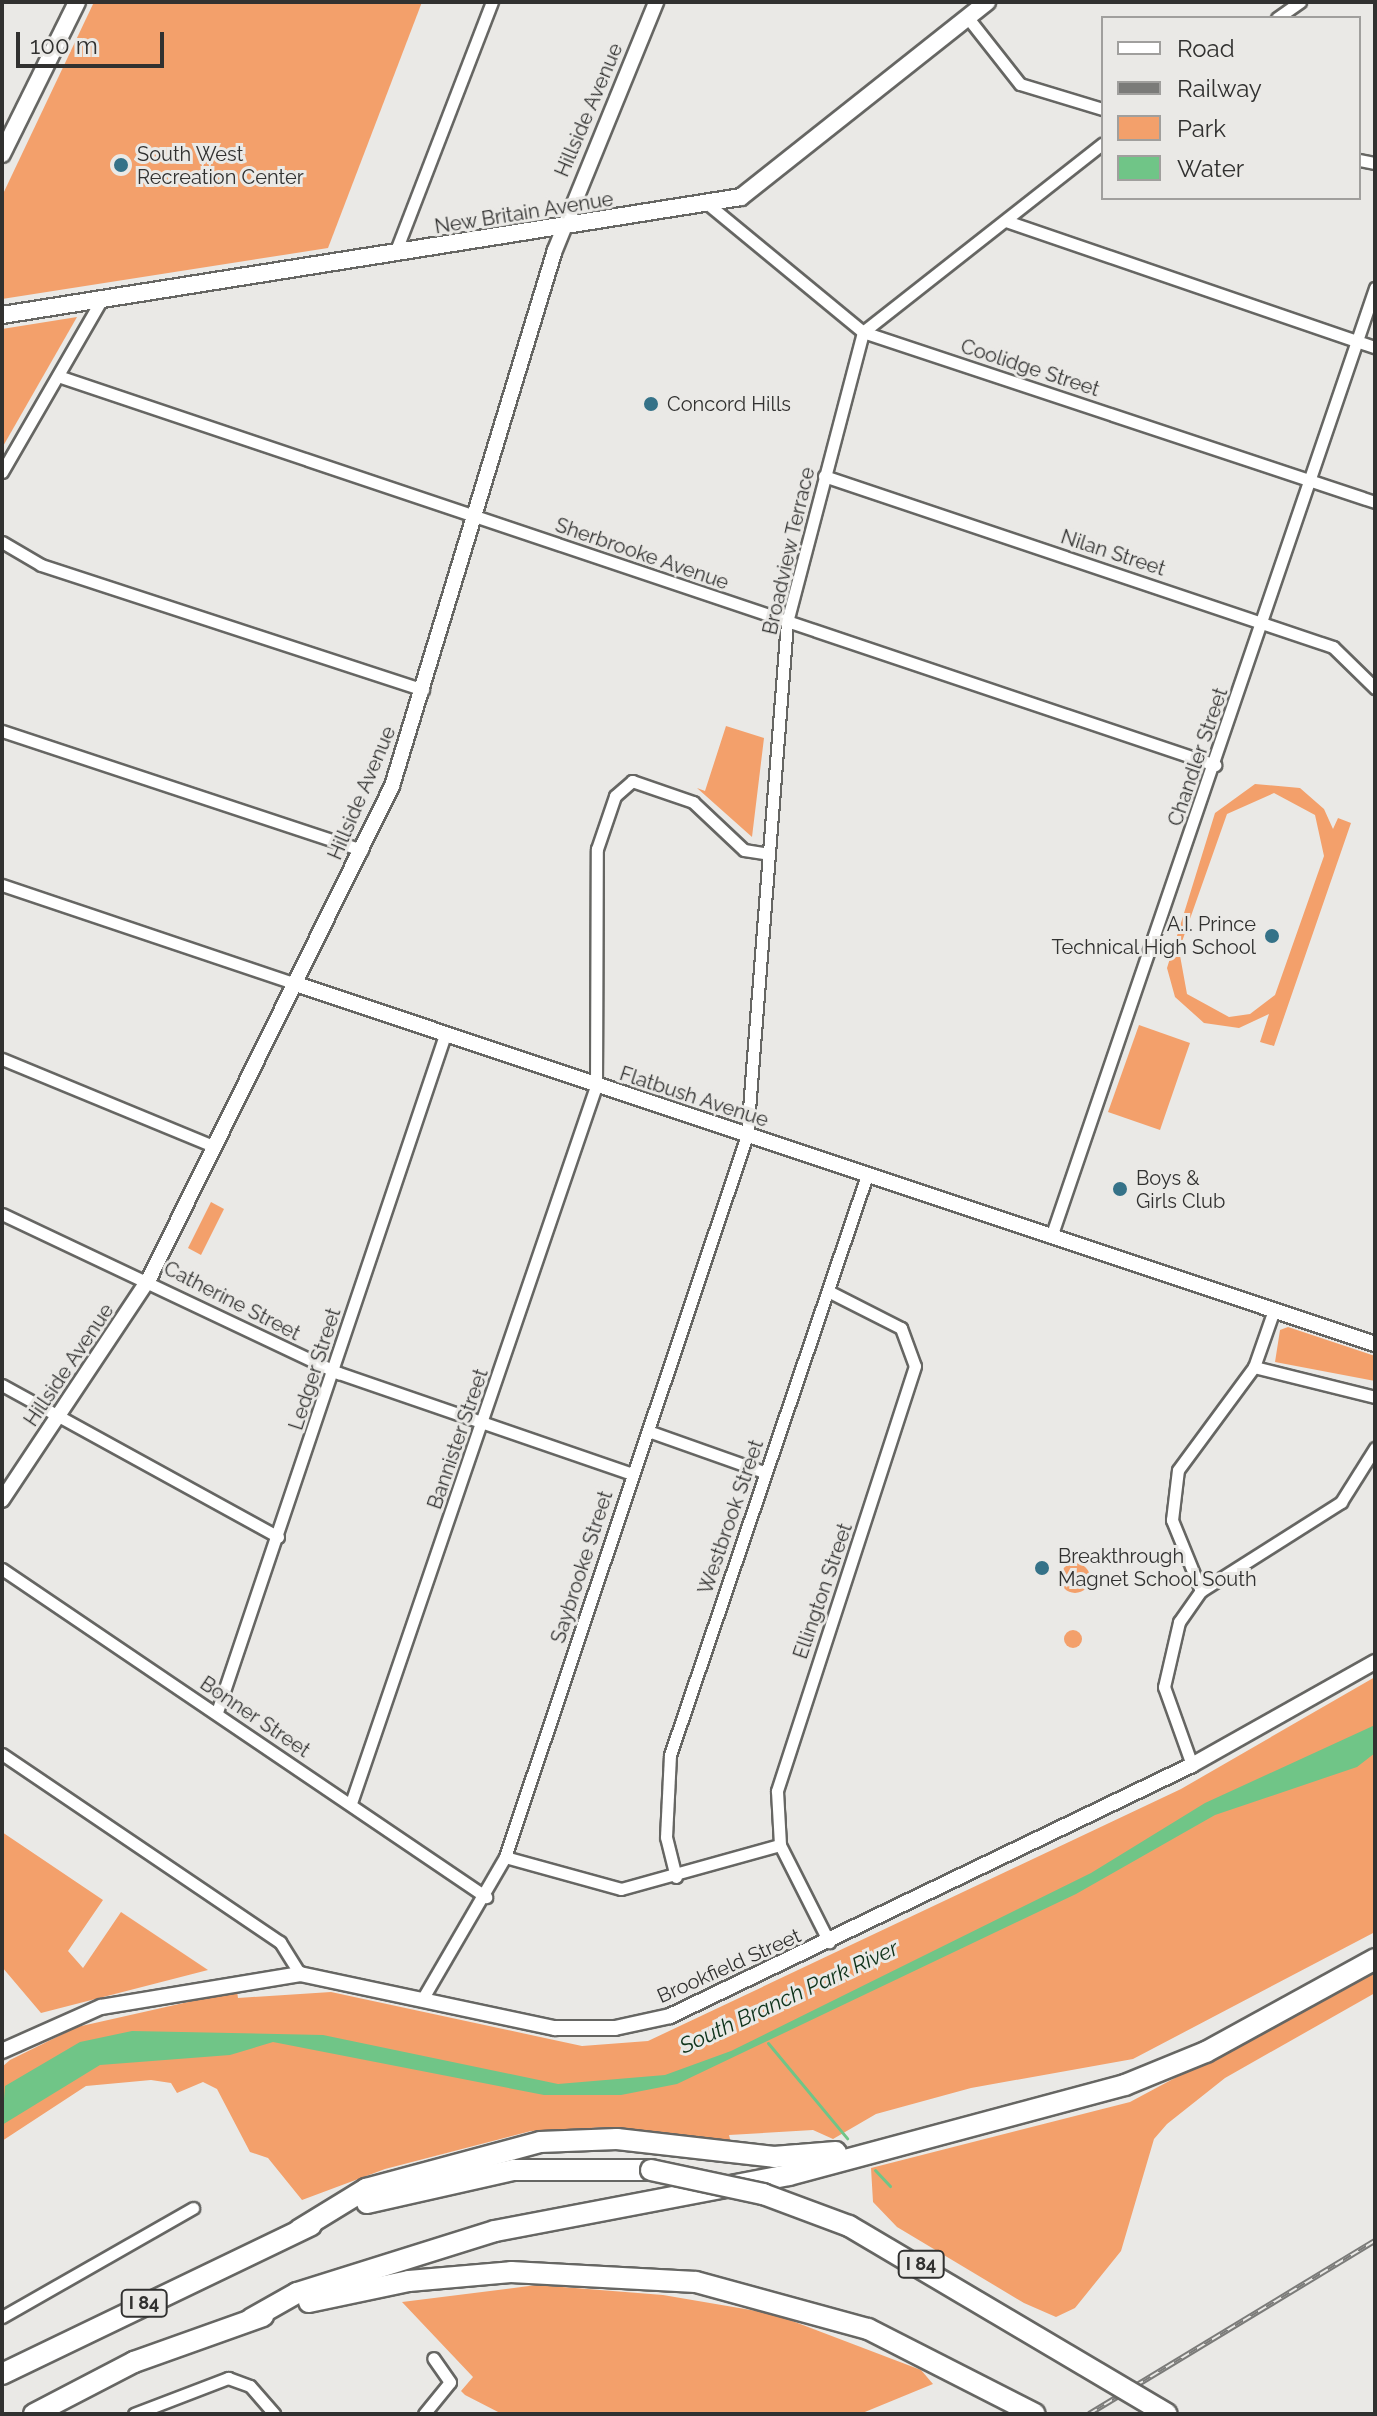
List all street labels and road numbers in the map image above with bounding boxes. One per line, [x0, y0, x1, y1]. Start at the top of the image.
street label: Hillside Avenue [550, 39, 628, 181]
street label: New Britain Avenue [432, 187, 616, 239]
street label: Coolidge Street [958, 334, 1102, 402]
street label: Broadview Terrace [758, 464, 820, 638]
street label: Sherbrooke Avenue [552, 513, 732, 595]
street label: Nilan Street [1058, 525, 1168, 581]
street label: Chandler Street [1163, 684, 1233, 830]
street label: Hillside Avenue [323, 722, 401, 864]
street label: Flatbush Avenue [616, 1062, 772, 1132]
street label: Catherine Street [160, 1256, 304, 1346]
street label: Hillside Avenue [19, 1299, 119, 1431]
street label: Ledger Street [284, 1305, 346, 1433]
street label: Bannister Street [423, 1365, 493, 1513]
street label: Westbrook Street [693, 1437, 769, 1597]
street label: Saybrooke Street [546, 1488, 618, 1646]
street label: Ellington Street [789, 1520, 857, 1662]
street label: Bonner Street [195, 1671, 315, 1763]
street label: Brookfield Street [653, 1924, 805, 2008]
road number: I 84 [897, 2250, 945, 2278]
road number: I 84 [120, 2289, 168, 2317]

